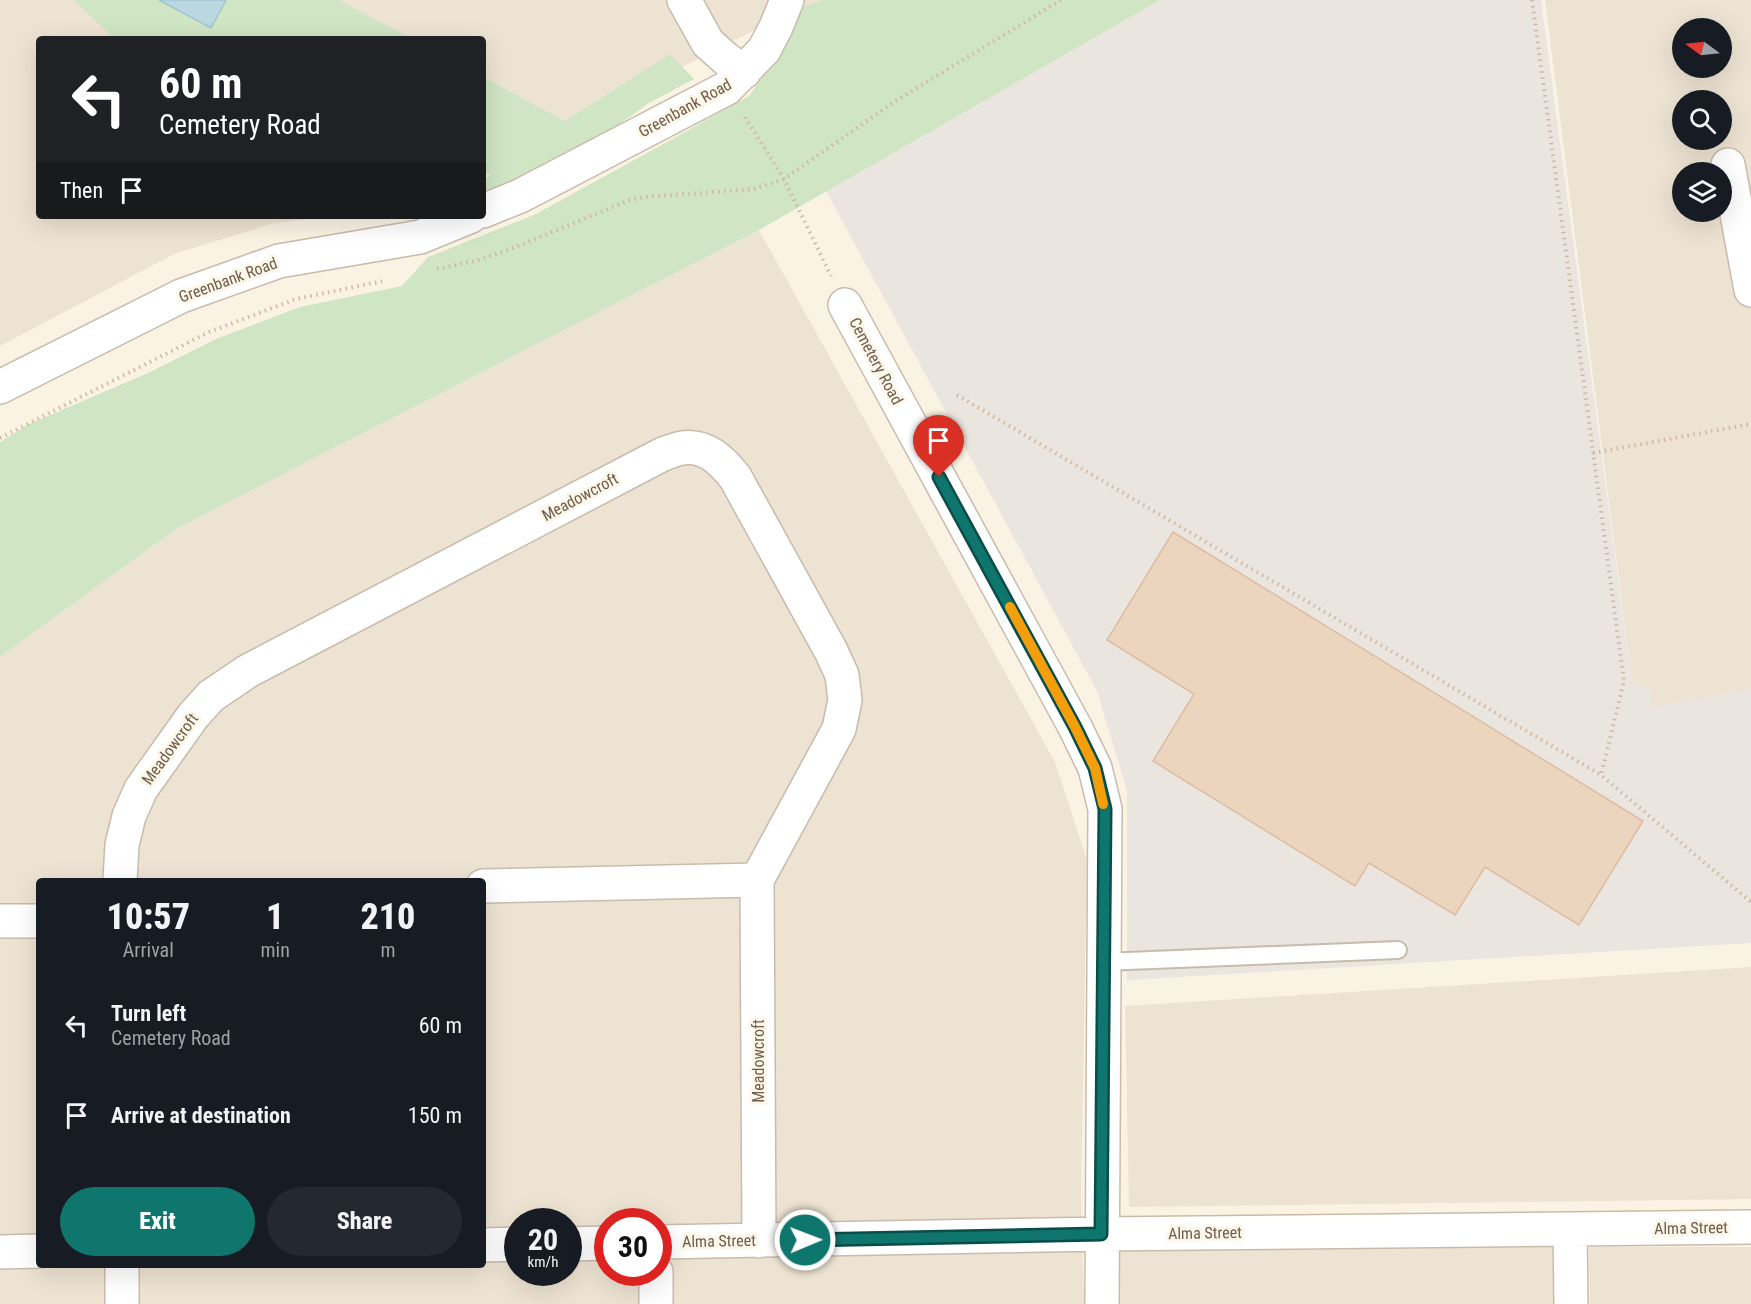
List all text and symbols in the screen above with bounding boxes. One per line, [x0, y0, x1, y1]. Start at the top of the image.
north arrow [1672, 18, 1732, 78]
map controls [1672, 18, 1732, 222]
text: 60 m [159, 59, 242, 108]
icon: left [60, 60, 138, 138]
street label: Greenbank Road [635, 75, 735, 141]
button: search [1672, 90, 1732, 150]
text: Cemetery Road [159, 109, 321, 141]
button: layers [1672, 162, 1732, 222]
icon: arrive [115, 174, 148, 207]
text: Then [60, 178, 103, 203]
street label: Greenbank Road [176, 253, 280, 307]
street label: Cemetery Road [845, 314, 907, 408]
pin [913, 415, 964, 477]
icon: arrive [922, 424, 955, 457]
street label: Meadowcroft [539, 469, 622, 525]
street label: Meadowcroft [138, 709, 202, 788]
text: 10:57 [107, 896, 190, 938]
text: 1 [266, 896, 284, 938]
text: 210 [360, 896, 415, 938]
text: Arrival [123, 938, 174, 962]
text: min [261, 938, 290, 962]
text: m [380, 938, 395, 962]
text: Turn left [111, 1001, 186, 1026]
icon: left [60, 1009, 93, 1042]
text: 60 m [419, 1013, 462, 1038]
street label: Meadowcroft [749, 1019, 768, 1103]
text: Cemetery Road [111, 1026, 231, 1050]
icon: arrive [60, 1099, 93, 1132]
text: Arrive at destination [111, 1103, 291, 1128]
text: 150 m [408, 1103, 462, 1128]
button: Exit [60, 1187, 255, 1256]
button: Share [267, 1187, 462, 1256]
speed limit sign: 30 [594, 1208, 672, 1286]
position arrow [773, 1208, 837, 1272]
street label: Alma Street [1654, 1218, 1728, 1238]
text: 20 [528, 1222, 558, 1257]
street label: Alma Street [1168, 1223, 1242, 1243]
street label: Alma Street [682, 1231, 756, 1251]
text: km/h [528, 1253, 558, 1271]

